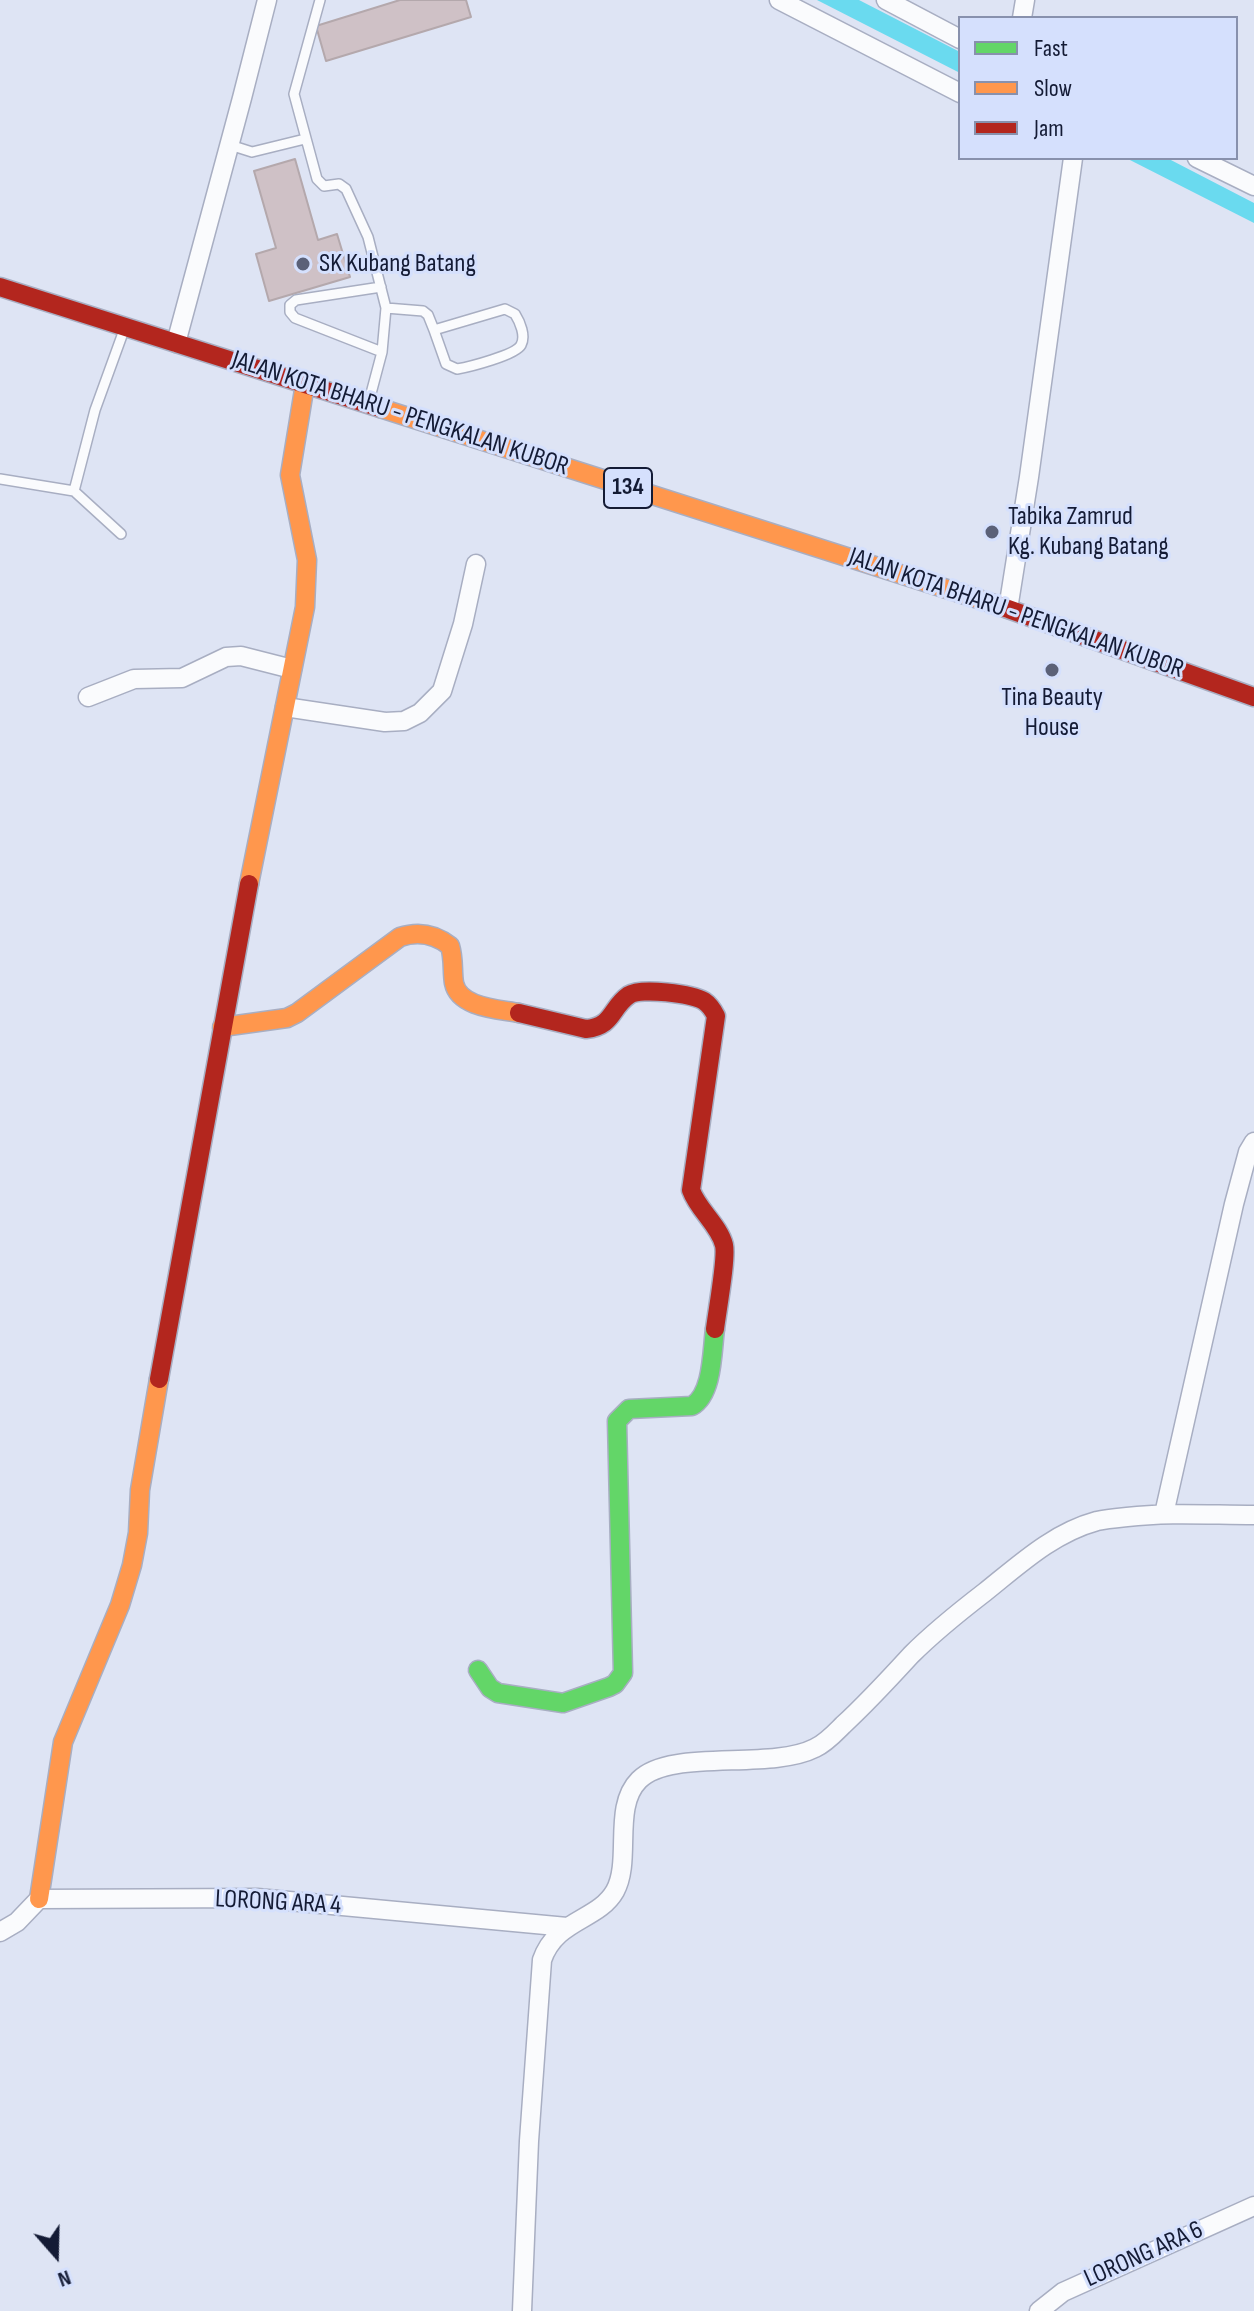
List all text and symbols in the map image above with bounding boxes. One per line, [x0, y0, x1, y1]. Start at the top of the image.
legend [958, 16, 1238, 160]
text: Fast [1034, 34, 1068, 63]
text: Slow [1034, 74, 1072, 103]
text: Jam [1034, 114, 1064, 143]
place label: SK Kubang Batang [319, 248, 476, 280]
marker: SK Kubang Batang [294, 255, 312, 273]
street label: JALAN KOTA BHARU - PENGKALAN KUBOR [228, 345, 572, 483]
road number: 134 [604, 468, 652, 508]
place label: Tabika Zamrud Kg. Kubang Batang [1008, 501, 1169, 562]
marker: Tabika Zamrud Kg. Kubang Batang [983, 523, 1001, 541]
street label: JALAN KOTA BHARU - PENGKALAN KUBOR [844, 542, 1188, 686]
marker: Tina Beauty House [1043, 661, 1061, 679]
place label: Tina Beauty House [1001, 682, 1103, 744]
street label: LORONG ARA 4 [214, 1884, 342, 1922]
north arrow [16, 2215, 96, 2295]
street label: LORONG ARA 6 [1080, 2215, 1208, 2295]
text: N [54, 2263, 75, 2293]

